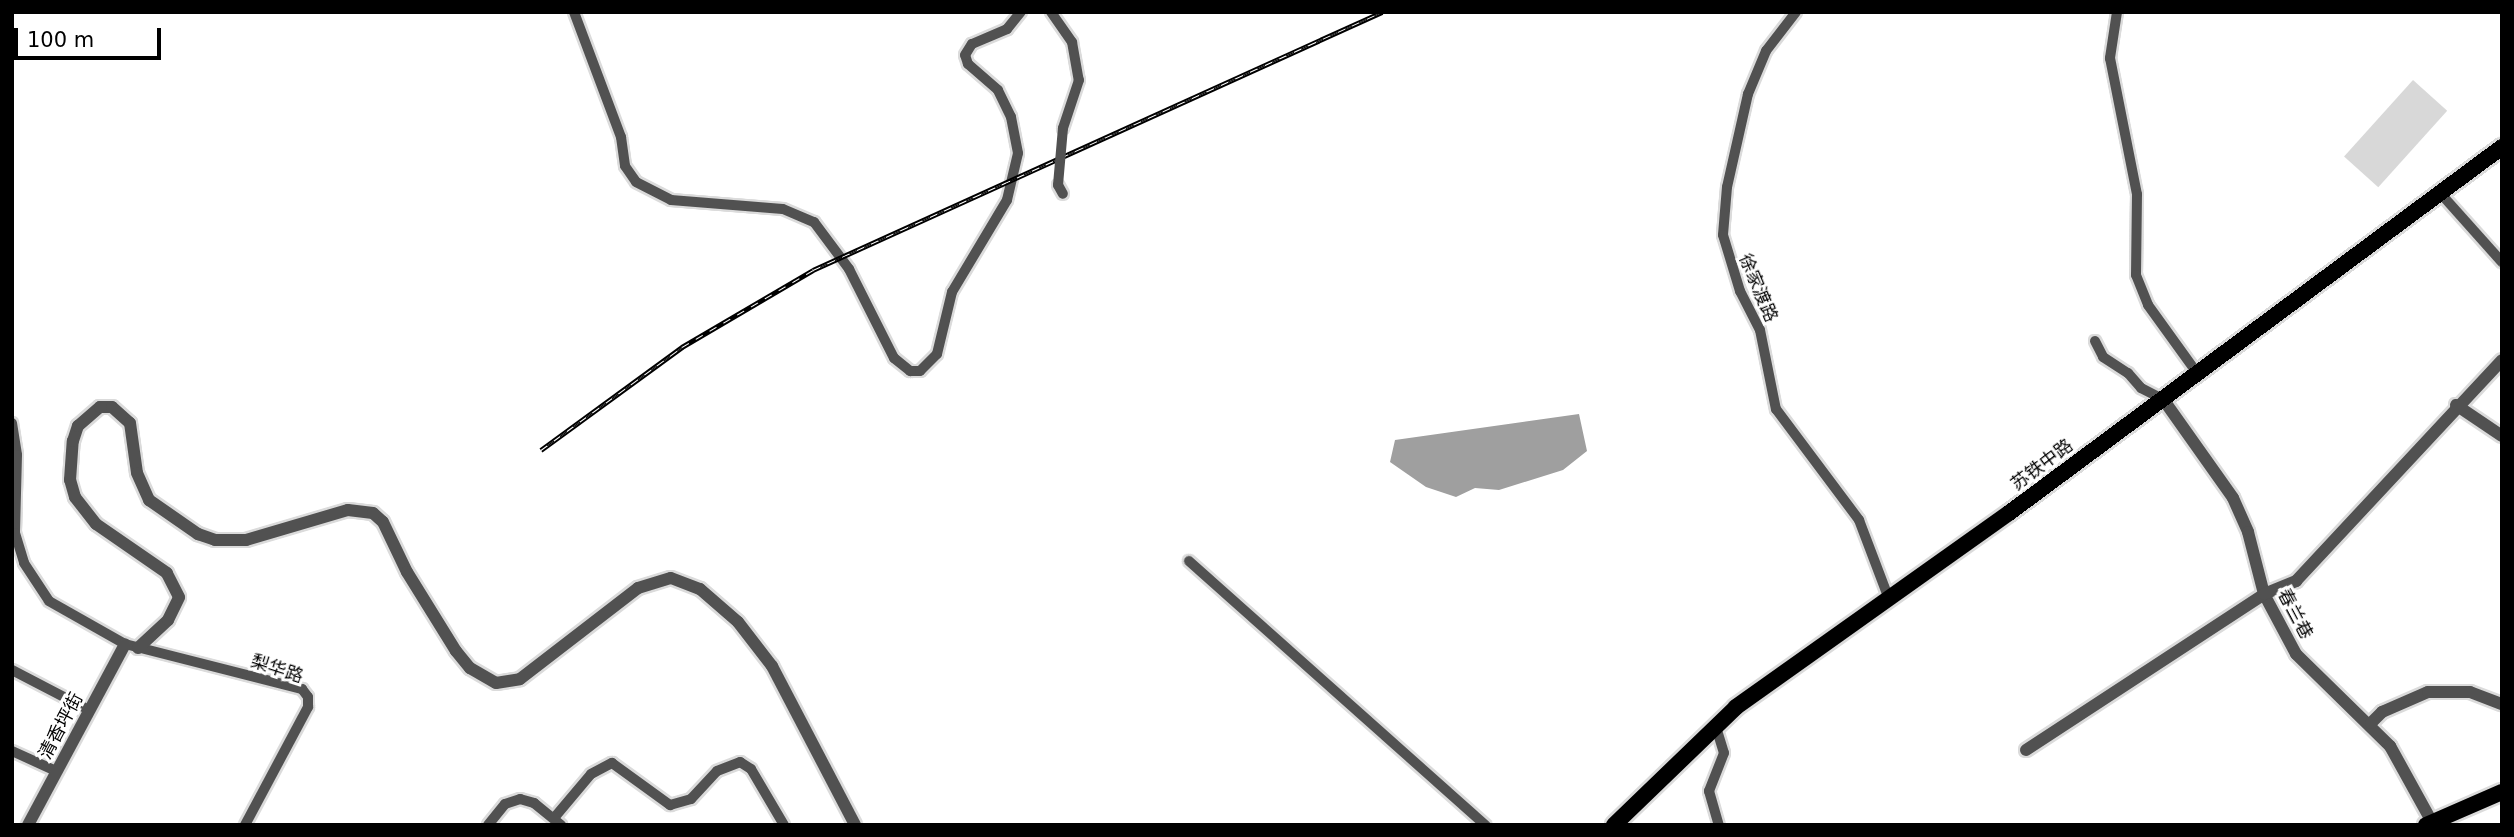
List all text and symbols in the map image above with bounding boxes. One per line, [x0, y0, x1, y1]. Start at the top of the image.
scale bar [18, 14, 164, 58]
text: 100 m [27, 28, 94, 52]
street label: 徐家渡路 [1734, 251, 1782, 325]
street label: 苏铁中路 [2007, 435, 2077, 495]
street label: 春兰巷 [2273, 585, 2317, 643]
street label: 梨华路 [248, 650, 306, 688]
street label: 清香坪街 [35, 689, 87, 763]

